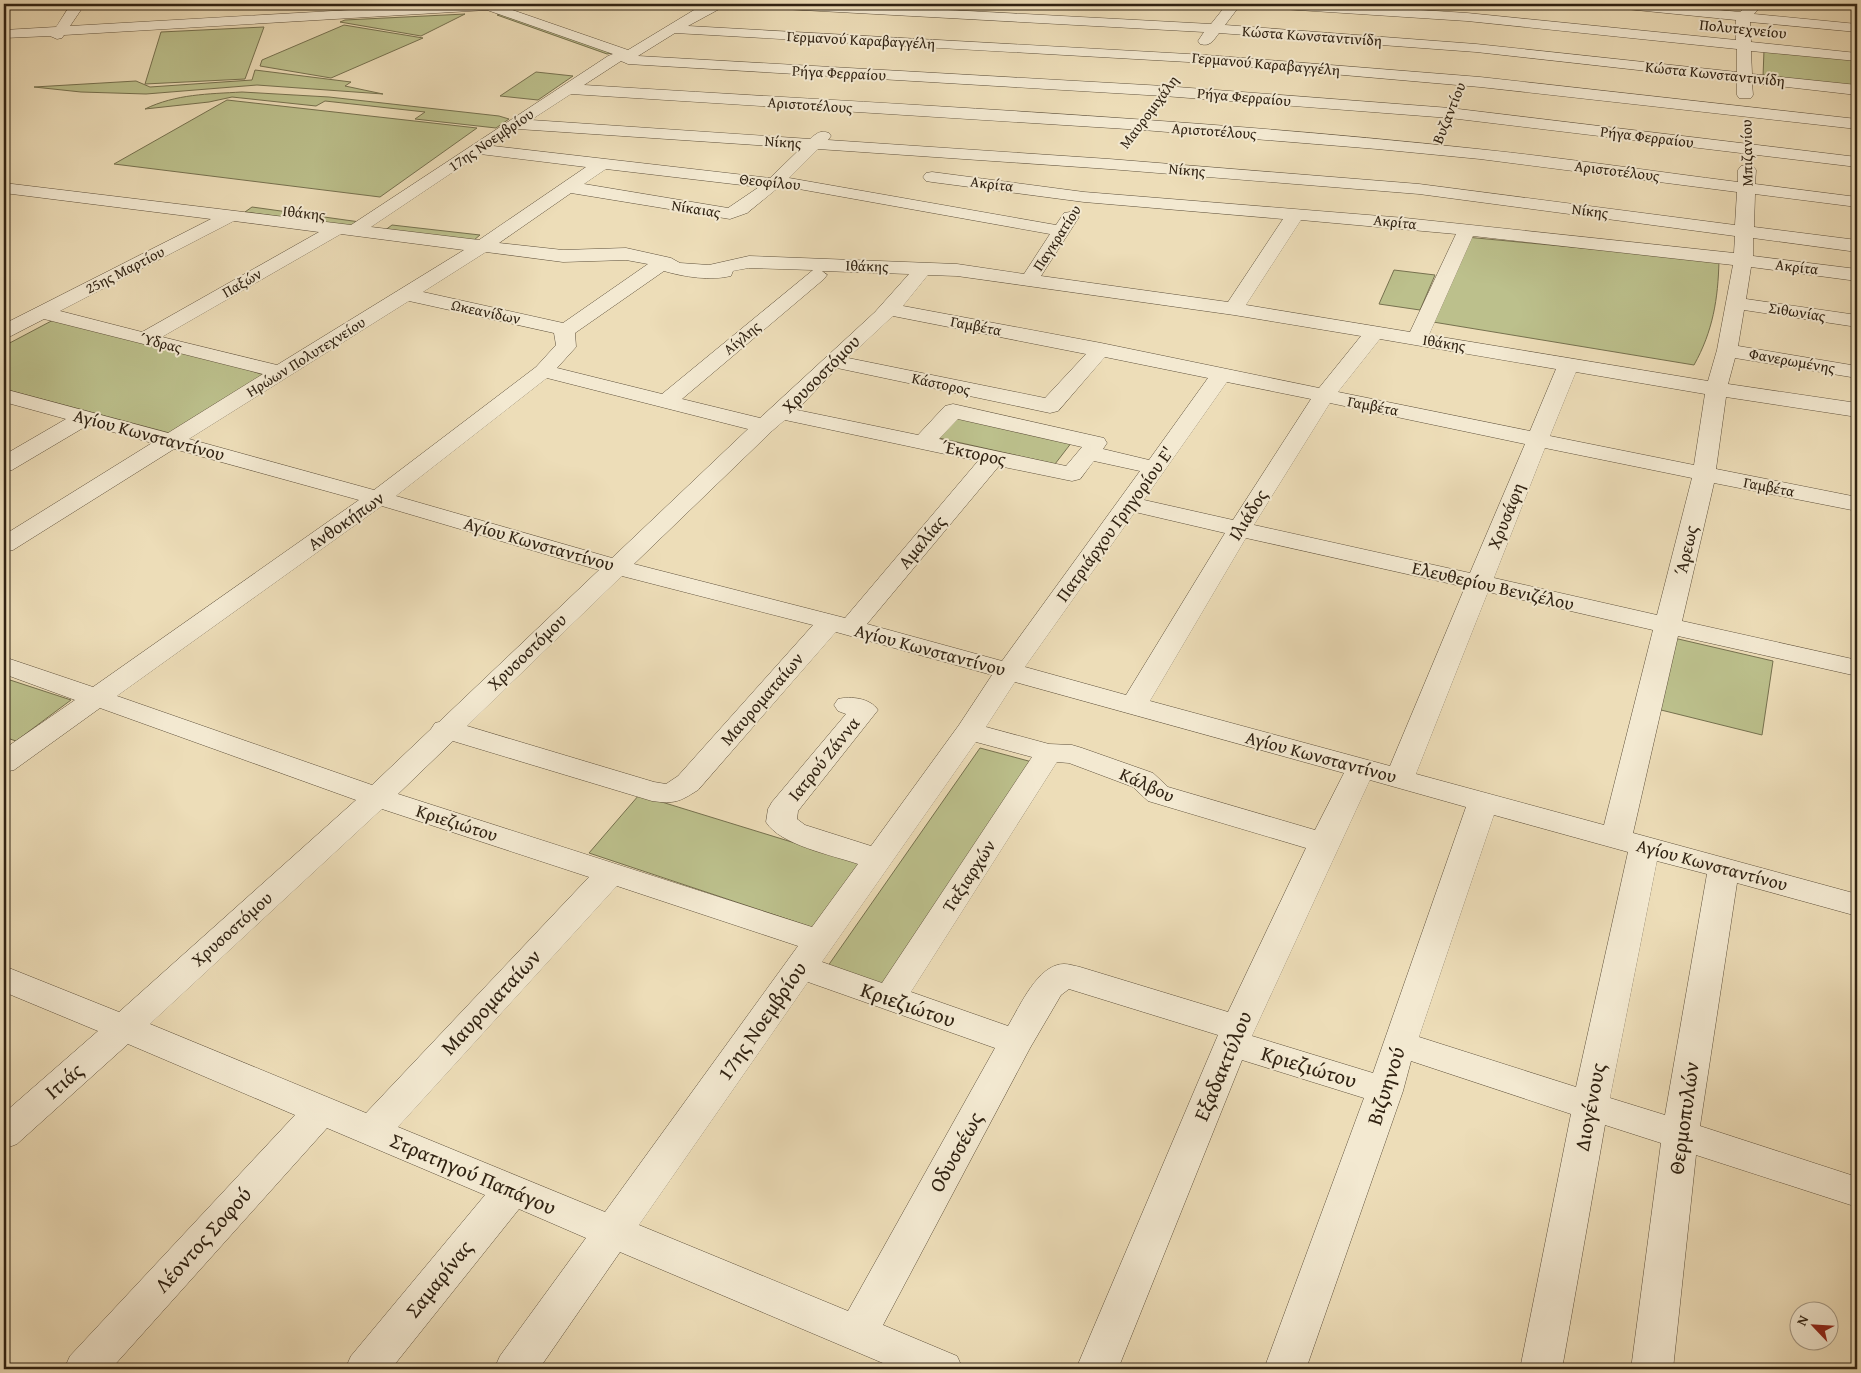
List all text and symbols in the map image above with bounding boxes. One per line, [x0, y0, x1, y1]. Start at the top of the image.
street label: Πολυτεχνείου [1699, 13, 1788, 44]
street label: Κώστα Κωνσταντινίδη [1241, 20, 1383, 51]
street label: Γερμανού Καραβαγγέλη [786, 25, 936, 54]
street label: Γερμανού Καραβαγγέλη [1191, 47, 1341, 80]
street label: Κώστα Κωνσταντινίδη [1644, 56, 1786, 91]
street label: Ρήγα Φερραίου [792, 60, 887, 85]
street label: Μαυρομιχάλη [1114, 71, 1183, 153]
street label: Βυζαντίου [1427, 79, 1471, 147]
street label: Ρήγα Φερραίου [1196, 82, 1292, 111]
street label: Αριστοτέλους [767, 91, 854, 118]
street label: 17ης Νοεμβρίου [444, 103, 538, 176]
street label: Αριστοτέλους [1171, 117, 1258, 144]
street label: Μπιζανίου [1735, 119, 1758, 187]
street label: Ρήγα Φερραίου [1599, 120, 1695, 153]
street label: Νίκης [764, 130, 803, 153]
street label: Αριστοτέλους [1573, 155, 1661, 186]
street label: Νίκης [1168, 157, 1207, 182]
street label: Θεοφίλου [739, 168, 802, 195]
street label: Ακρίτα [969, 170, 1015, 197]
street label: Νίκαιας [670, 194, 723, 223]
street label: Νίκης [1571, 198, 1610, 223]
street label: Ιθάκης [282, 200, 327, 225]
street label: Παγκρατίου [1027, 200, 1086, 275]
street label: Ακρίτα [1372, 209, 1418, 234]
street label: 25ης Μαρτίου [82, 240, 168, 299]
street label: Ακρίτα [1774, 253, 1820, 280]
street label: Ιθάκης [845, 254, 890, 277]
street label: Παξών [218, 263, 266, 302]
street label: Ωκεανίδων [450, 294, 523, 329]
street label: Σιθωνίας [1767, 297, 1828, 326]
street label: Γαμβέτα [949, 310, 1003, 341]
street label: Ηρώων Πολυτεχνείου [242, 311, 370, 402]
street label: Αίγλης [719, 315, 765, 359]
street label: Ύδρας [138, 327, 185, 358]
street label: Χρυσοστόμου [775, 328, 866, 419]
street label: Ιθάκης [1421, 329, 1468, 356]
street label: Φανερωμένης [1747, 343, 1837, 379]
street label: Κάστορος [910, 367, 973, 400]
street label: Γαμβέτα [1346, 390, 1400, 421]
street label: Αγίου Κωνσταντίνου [71, 401, 228, 468]
street label: Έκτορος [940, 433, 1009, 473]
street label: Πατριάρχου Γρηγορίου Ε' [1049, 440, 1180, 607]
street label: Γαμβέτα [1742, 471, 1796, 502]
street label: Χρυσάφη [1480, 479, 1531, 553]
street label: Ιλιάδος [1221, 483, 1274, 546]
street label: Ανθοκήπων [302, 484, 390, 557]
street label: Αγίου Κωνσταντίνου [461, 509, 618, 578]
street label: Αμαλίας [891, 509, 952, 574]
street label: Άρεως [1667, 522, 1704, 577]
street label: Ελευθερίου Βενιζέλου [1409, 554, 1577, 617]
street label: Χρυσοστόμου [481, 607, 573, 697]
street label: Αγίου Κωνσταντίνου [852, 616, 1009, 683]
street label: Μαυροματαίων [713, 646, 810, 751]
street label: Ιατρού Ζάννα [781, 710, 866, 807]
street label: Αγίου Κωνσταντίνου [1243, 723, 1400, 790]
street label: Κάλβου [1115, 760, 1179, 809]
street label: Κριεζιώτου [413, 797, 501, 848]
street label: Αγίου Κωνσταντίνου [1634, 831, 1791, 898]
street label: Ταξιαρχών [935, 834, 1002, 917]
street label: Χρυσοστόμου [185, 885, 278, 973]
street label: Μαυροματαίων [433, 941, 548, 1062]
street label: 17ης Νοεμβρίου [709, 955, 814, 1087]
street label: Κριεζιώτου [857, 974, 960, 1035]
street label: Εξαδακτύλου [1185, 1006, 1260, 1126]
street label: Κριεζιώτου [1258, 1037, 1361, 1096]
street label: Βιζυηνού [1358, 1043, 1413, 1129]
street label: Ιτιάς [38, 1055, 90, 1106]
street label: Θερμοπυλών [1660, 1059, 1707, 1176]
street label: Διογένους [1566, 1060, 1613, 1154]
street label: Οδυσσέως [921, 1106, 990, 1198]
street label: Στρατηγού Παπάγου [385, 1125, 561, 1223]
street label: Λέοντος Σοφού [147, 1180, 259, 1299]
street label: Σαμαρίνας [398, 1233, 480, 1324]
north arrow [1788, 1300, 1838, 1350]
text: N [1791, 1311, 1814, 1329]

